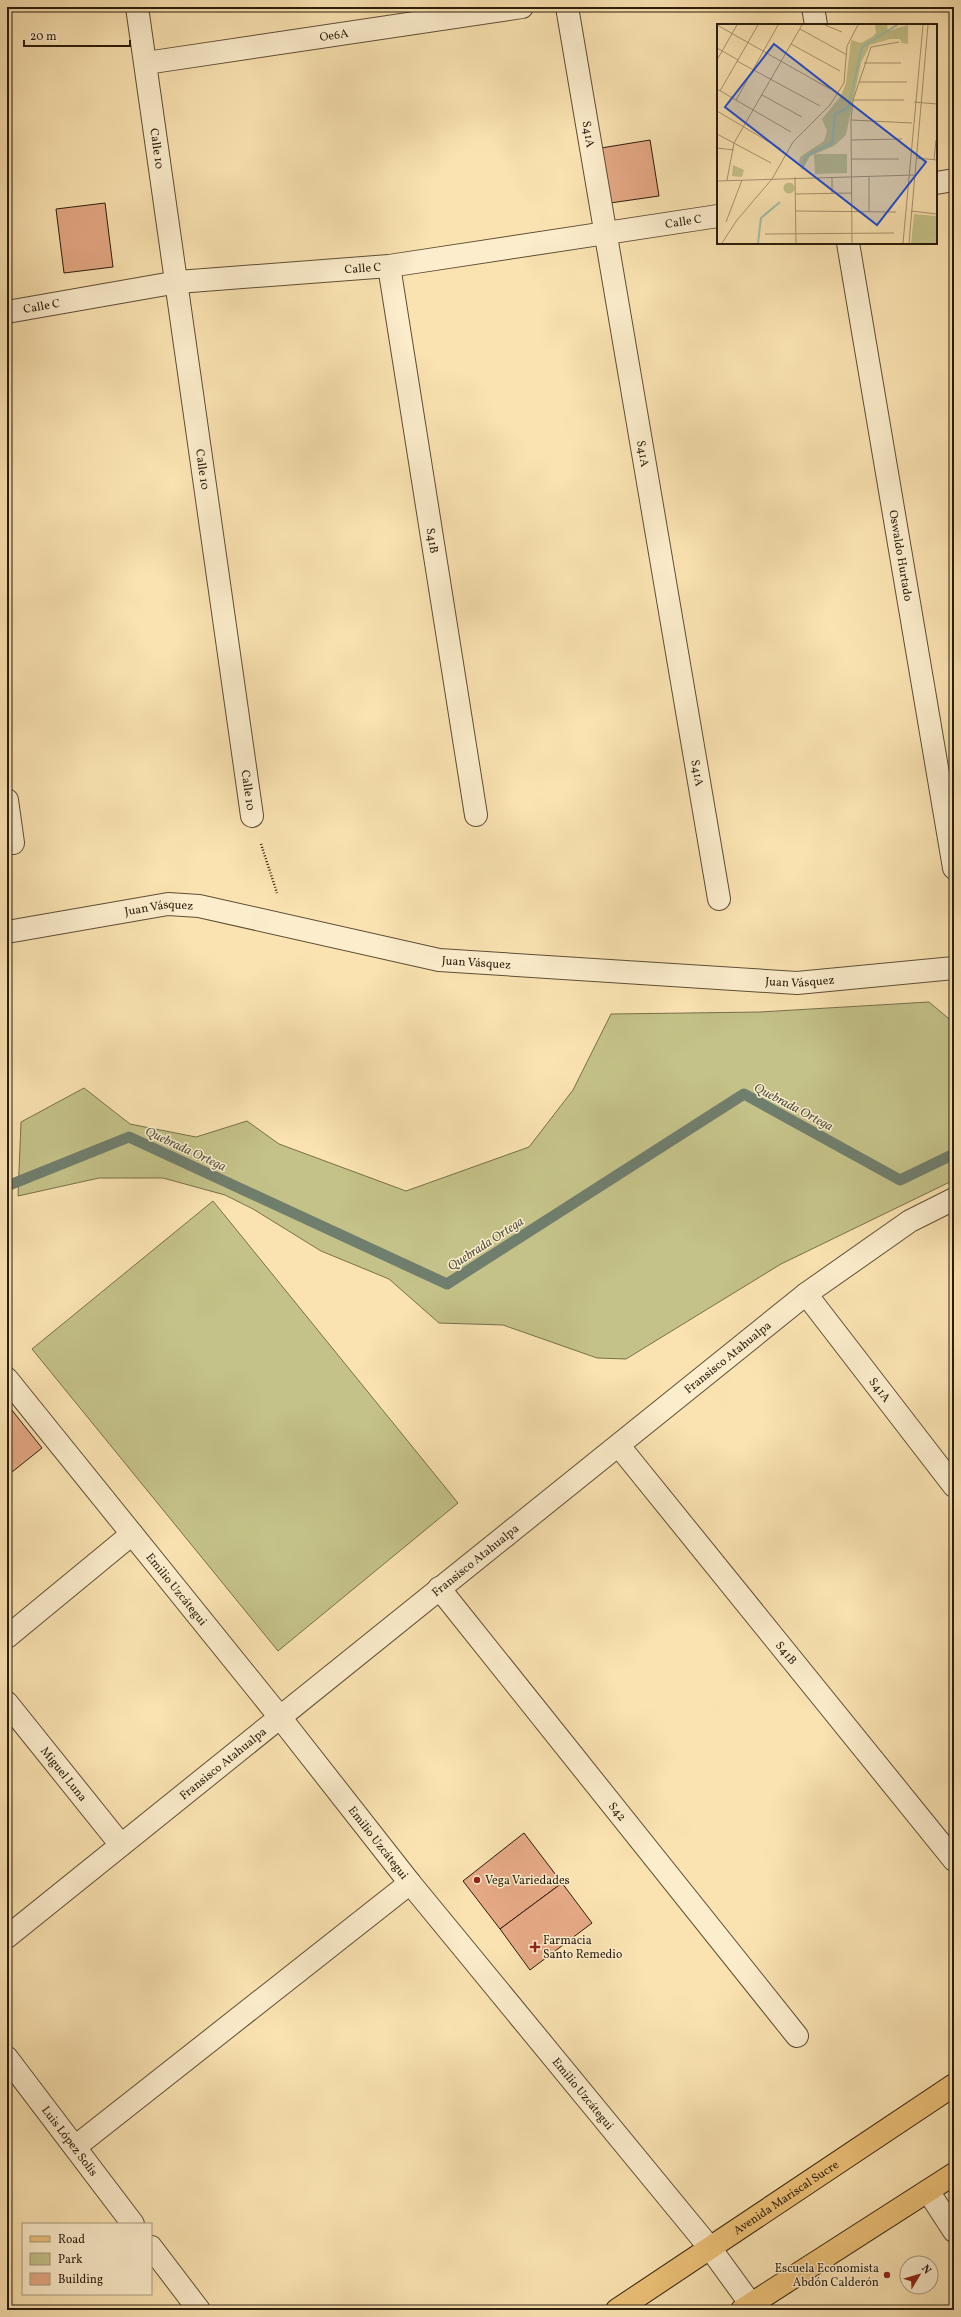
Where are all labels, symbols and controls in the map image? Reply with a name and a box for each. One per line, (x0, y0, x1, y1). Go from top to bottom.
scale bar (24, 22, 130, 48)
inset map (717, 24, 937, 244)
street label: Oe6A (319, 26, 350, 46)
text: 20 m (30, 29, 57, 45)
street label: S41A (578, 120, 598, 149)
street label: Calle 10 (145, 127, 167, 170)
street label: Calle C (664, 212, 703, 233)
street label: Calle C (344, 260, 382, 278)
street label: Calle C (22, 296, 61, 318)
street label: S41A (632, 439, 652, 469)
street label: Calle 10 (191, 448, 213, 491)
street label: Oswaldo Hurtado (884, 509, 916, 603)
street label: S41B (422, 527, 441, 555)
street label: S41A (686, 759, 707, 788)
street label: Calle 10 (237, 769, 258, 812)
street label: Juan Vásquez (123, 897, 194, 920)
street label: Juan Vásquez (441, 953, 511, 974)
street label: Juan Vásquez (765, 972, 835, 992)
water label: Quebrada Ortega (750, 1079, 836, 1136)
water label: Quebrada Ortega (142, 1123, 229, 1176)
water label: Quebrada Ortega (445, 1213, 528, 1276)
street label: Fransisco Atahualpa (681, 1318, 775, 1398)
street label: S41A (865, 1375, 894, 1406)
street label: Fransisco Atahualpa (429, 1521, 523, 1601)
street label: Emilio Uzcátegui (142, 1550, 210, 1630)
street label: S41B (771, 1638, 800, 1669)
street label: Fransisco Atahualpa (177, 1724, 270, 1804)
street label: Miguel Luna (36, 1744, 90, 1805)
street label: S42 (604, 1799, 629, 1825)
street label: Emilio Uzcátegui (344, 1803, 412, 1884)
place label: Vega Variedades (485, 1873, 570, 1889)
marker: Vega Variedades (472, 1875, 482, 1885)
place label: Farmacia Santo Remedio (543, 1933, 622, 1963)
marker: Farmacia Santo Remedio (530, 1942, 540, 1952)
street label: Emilio Uzcátegui (548, 2055, 617, 2134)
street label: Luis López Solis (37, 2103, 101, 2180)
street label: Avenida Mariscal Sucre (731, 2157, 842, 2239)
legend (22, 2223, 152, 2295)
text: Road (58, 2232, 85, 2248)
text: Park (58, 2252, 83, 2268)
north arrow (899, 2255, 939, 2295)
place label: Escuela Economista Abdón Calderón (775, 2261, 879, 2291)
text: N (917, 2262, 934, 2278)
marker: Escuela Economista Abdón Calderón (882, 2270, 892, 2280)
text: Building (58, 2272, 103, 2288)

